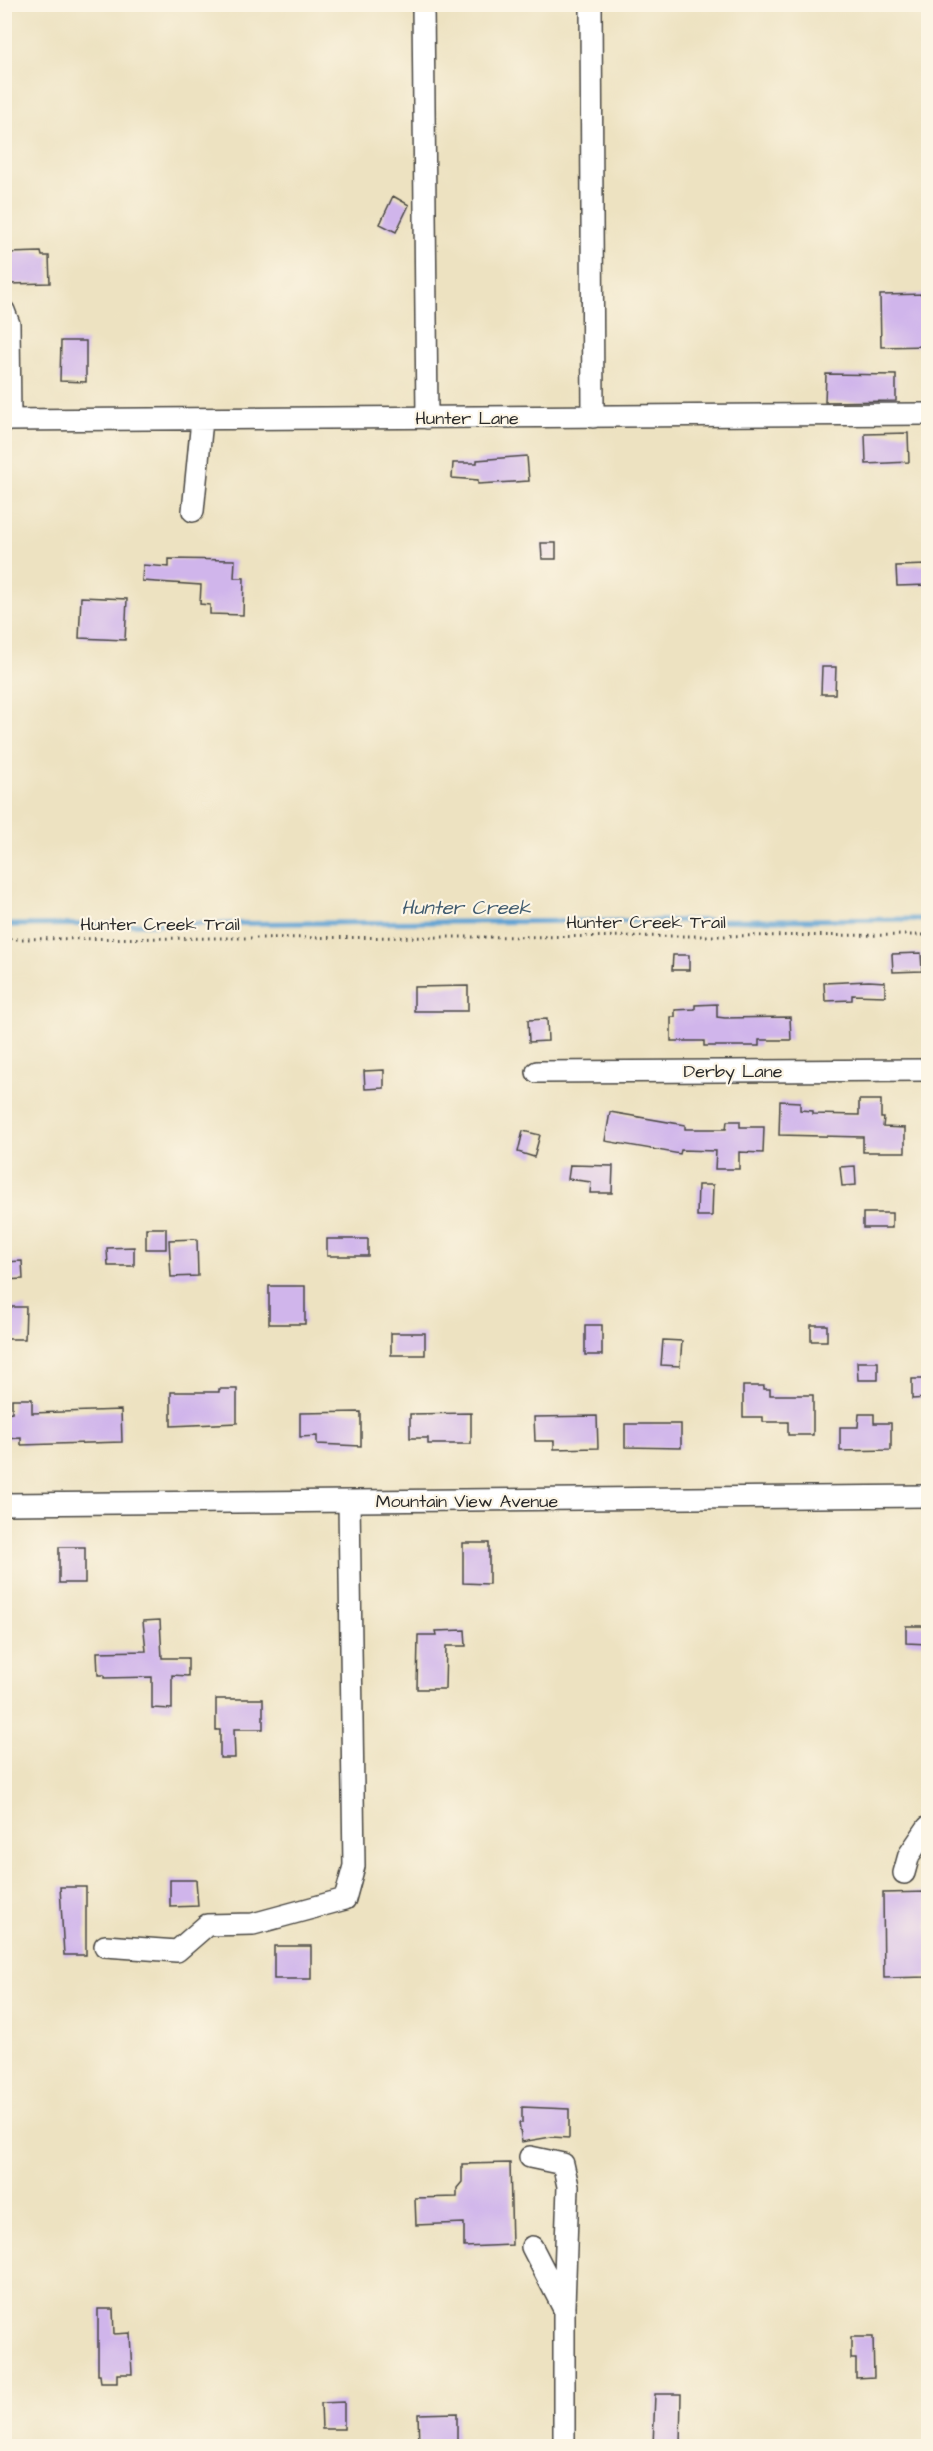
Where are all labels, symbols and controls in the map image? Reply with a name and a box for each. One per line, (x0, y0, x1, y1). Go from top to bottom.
street label: Hunter Lane (415, 406, 519, 431)
water label: Hunter Creek (401, 894, 531, 922)
street label: Hunter Creek Trail (566, 910, 726, 935)
street label: Hunter Creek Trail (80, 912, 240, 937)
street label: Derby Lane (684, 1059, 783, 1085)
street label: Mountain View Avenue (376, 1489, 559, 1514)

